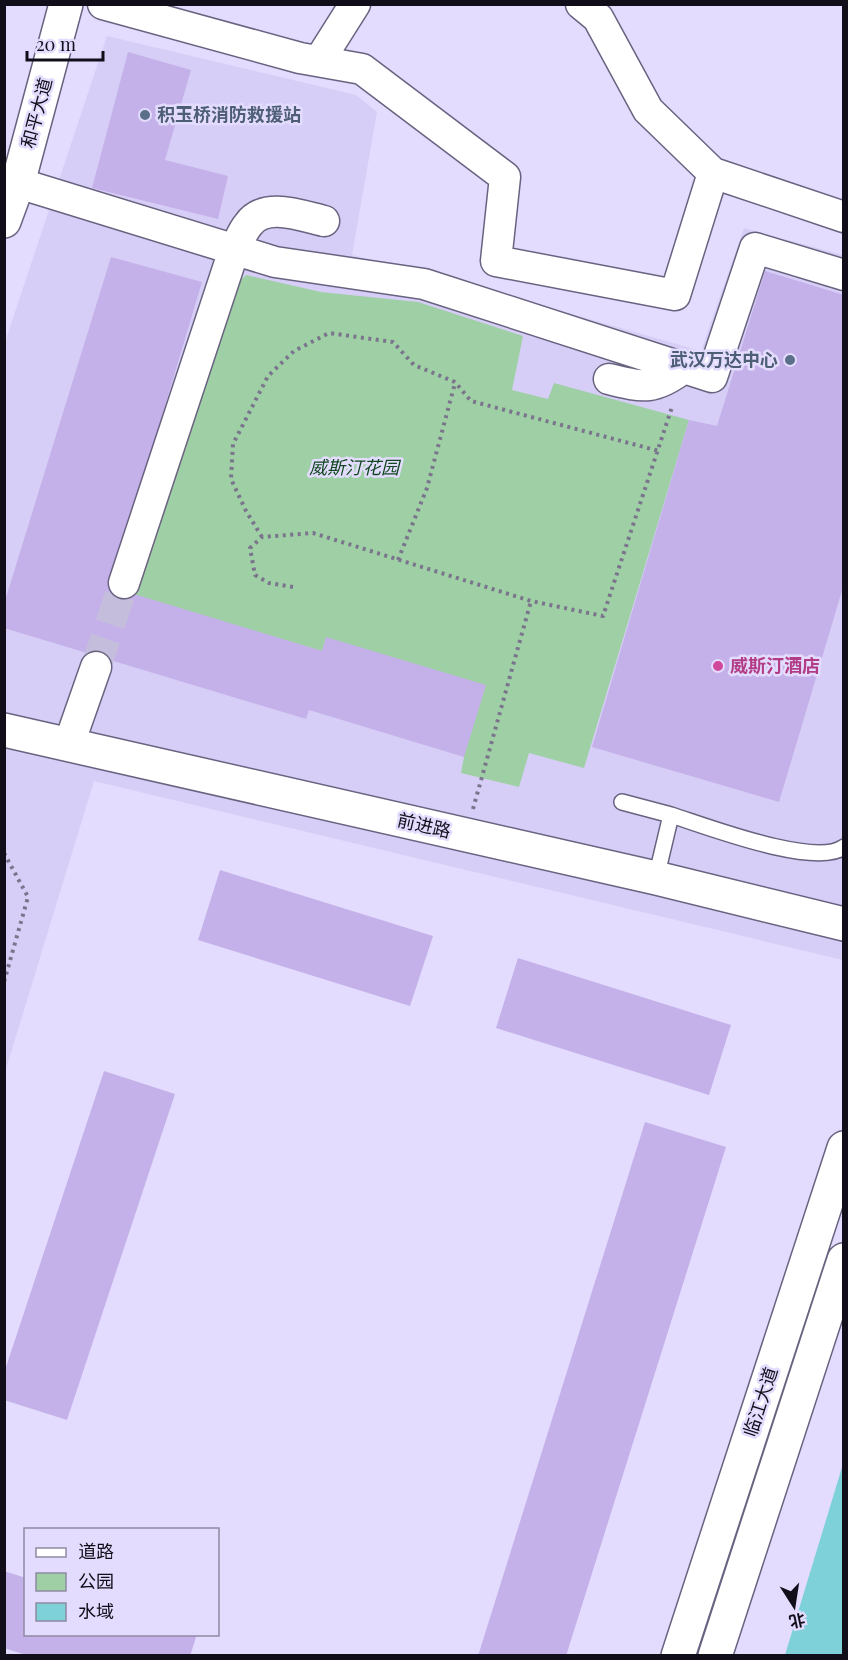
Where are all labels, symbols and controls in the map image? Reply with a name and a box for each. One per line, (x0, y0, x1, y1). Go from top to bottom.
scale bar (27, 24, 104, 62)
text: 20 m (36, 32, 76, 56)
street label: 和平大道 (15, 75, 57, 151)
place label: 积玉桥消防救援站 (157, 102, 301, 126)
marker: 积玉桥消防救援站 (138, 108, 152, 122)
place label: 武汉万达中心 (670, 347, 778, 371)
marker: 武汉万达中心 (783, 353, 797, 367)
park label: 威斯汀花园 (309, 455, 402, 479)
place label: 威斯汀酒店 (730, 653, 820, 677)
marker: 威斯汀酒店 (711, 659, 725, 673)
street label: 前进路 (395, 807, 453, 843)
street label: 临江大道 (738, 1364, 783, 1440)
legend (24, 1528, 219, 1636)
text: 道路 (78, 1539, 114, 1563)
text: 公园 (78, 1569, 114, 1593)
north arrow (764, 1576, 824, 1636)
text: 水域 (78, 1599, 114, 1623)
text: 北 (787, 1609, 807, 1633)

